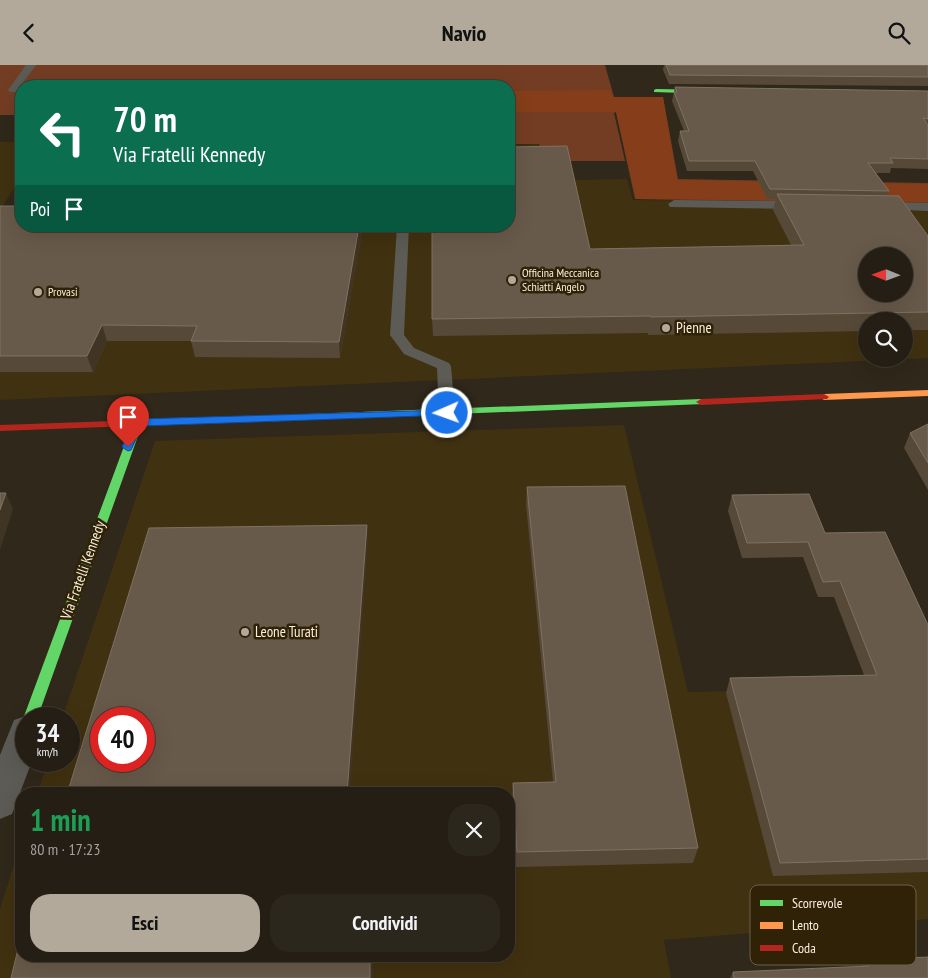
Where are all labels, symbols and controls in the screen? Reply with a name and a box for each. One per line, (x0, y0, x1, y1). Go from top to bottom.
icon: back (15, 19, 43, 47)
text: Navio (442, 19, 486, 47)
icon: search (885, 19, 913, 47)
text: 70 m (113, 96, 177, 142)
icon: left (30, 100, 95, 165)
text: Via Fratelli Kennedy (113, 140, 265, 168)
icon: arrive (60, 195, 88, 223)
text: Poi (30, 197, 50, 221)
north arrow (858, 247, 912, 303)
map controls (858, 247, 913, 367)
place label: Officina Meccanica Schiatti Angelo (522, 265, 599, 294)
marker: Officina Meccanica Schiatti Angelo (506, 274, 518, 286)
place label: Provasi (48, 284, 78, 299)
marker: Provasi (32, 286, 44, 298)
button: search (858, 312, 913, 367)
place label: Pienne (676, 318, 712, 337)
marker: Pienne (660, 322, 672, 334)
position arrow (420, 386, 472, 438)
pin (107, 396, 149, 447)
icon: arrive (114, 403, 142, 431)
street label: Via Fratelli Kennedy (56, 517, 109, 623)
place label: Leone Turati (255, 622, 318, 641)
marker: Leone Turati (239, 626, 251, 638)
speed limit sign: 40 (90, 707, 155, 772)
text: 34 (36, 717, 59, 749)
text: km/h (37, 744, 58, 759)
text: 1 min (30, 800, 91, 839)
button: close (448, 804, 500, 856)
text: 80 m · 17:23 (30, 839, 101, 859)
legend (750, 885, 916, 965)
button: Esci (30, 894, 260, 952)
button: Condividi (270, 894, 500, 952)
text: Scorrevole (792, 894, 843, 912)
text: Lento (792, 916, 819, 934)
text: Coda (792, 939, 816, 957)

